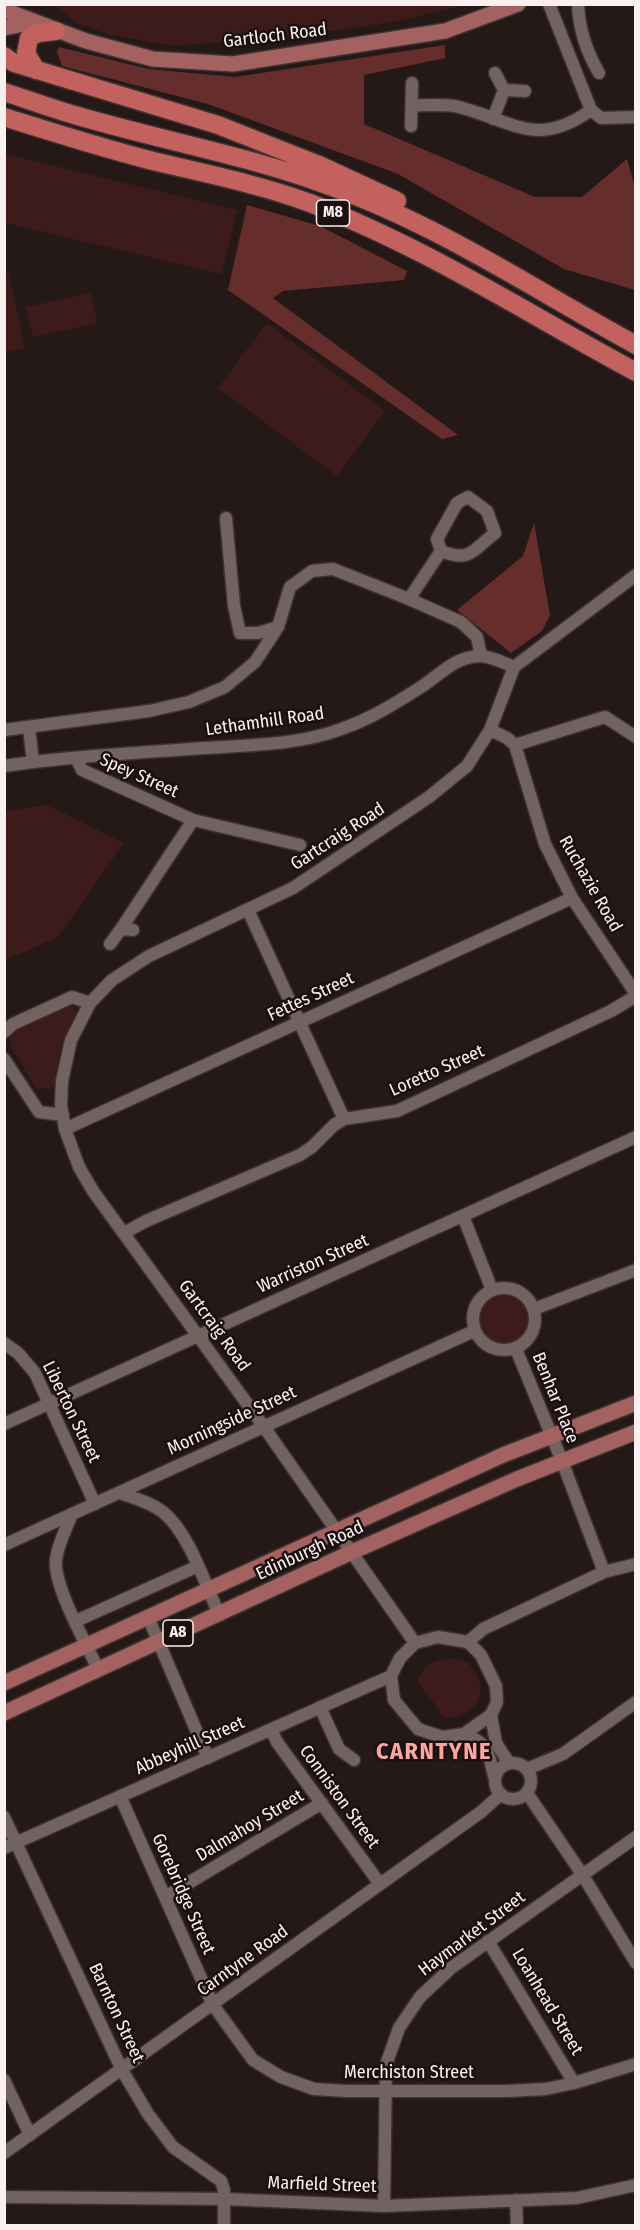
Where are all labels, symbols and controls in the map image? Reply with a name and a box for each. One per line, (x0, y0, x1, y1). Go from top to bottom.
street label: Gartloch Road (222, 19, 328, 53)
road number: M8 (316, 200, 350, 226)
street label: Lethamhill Road (204, 703, 326, 741)
street label: Spey Street (96, 749, 182, 803)
street label: Gartcraig Road (287, 799, 389, 875)
street label: Ruchazie Road (554, 832, 626, 936)
street label: Fettes Street (264, 968, 358, 1026)
street label: Loretto Street (386, 1041, 488, 1101)
street label: Warriston Street (254, 1230, 372, 1298)
street label: Gartcraig Road (174, 1276, 254, 1376)
street label: Benhar Place (527, 1349, 583, 1447)
street label: Liberton Street (37, 1358, 105, 1466)
street label: Morningside Street (164, 1382, 300, 1460)
street label: Edinburgh Road (253, 1517, 367, 1585)
road number: A8 (163, 1620, 193, 1646)
street label: Abbeyhill Street (132, 1712, 248, 1780)
district label: CARNTYNE (376, 1738, 492, 1766)
street label: Conniston Street (294, 1741, 384, 1853)
street label: Dalmahoy Street (192, 1785, 308, 1867)
street label: Gorebridge Street (147, 1830, 219, 1958)
street label: Haymarket Street (414, 1887, 530, 1981)
street label: Carntyne Road (193, 1921, 293, 2001)
street label: Loanhead Street (507, 1945, 587, 2059)
street label: Barnton Street (83, 1960, 149, 2066)
street label: Merchiston Street (344, 2062, 474, 2084)
street label: Marfield Street (267, 2172, 377, 2198)

